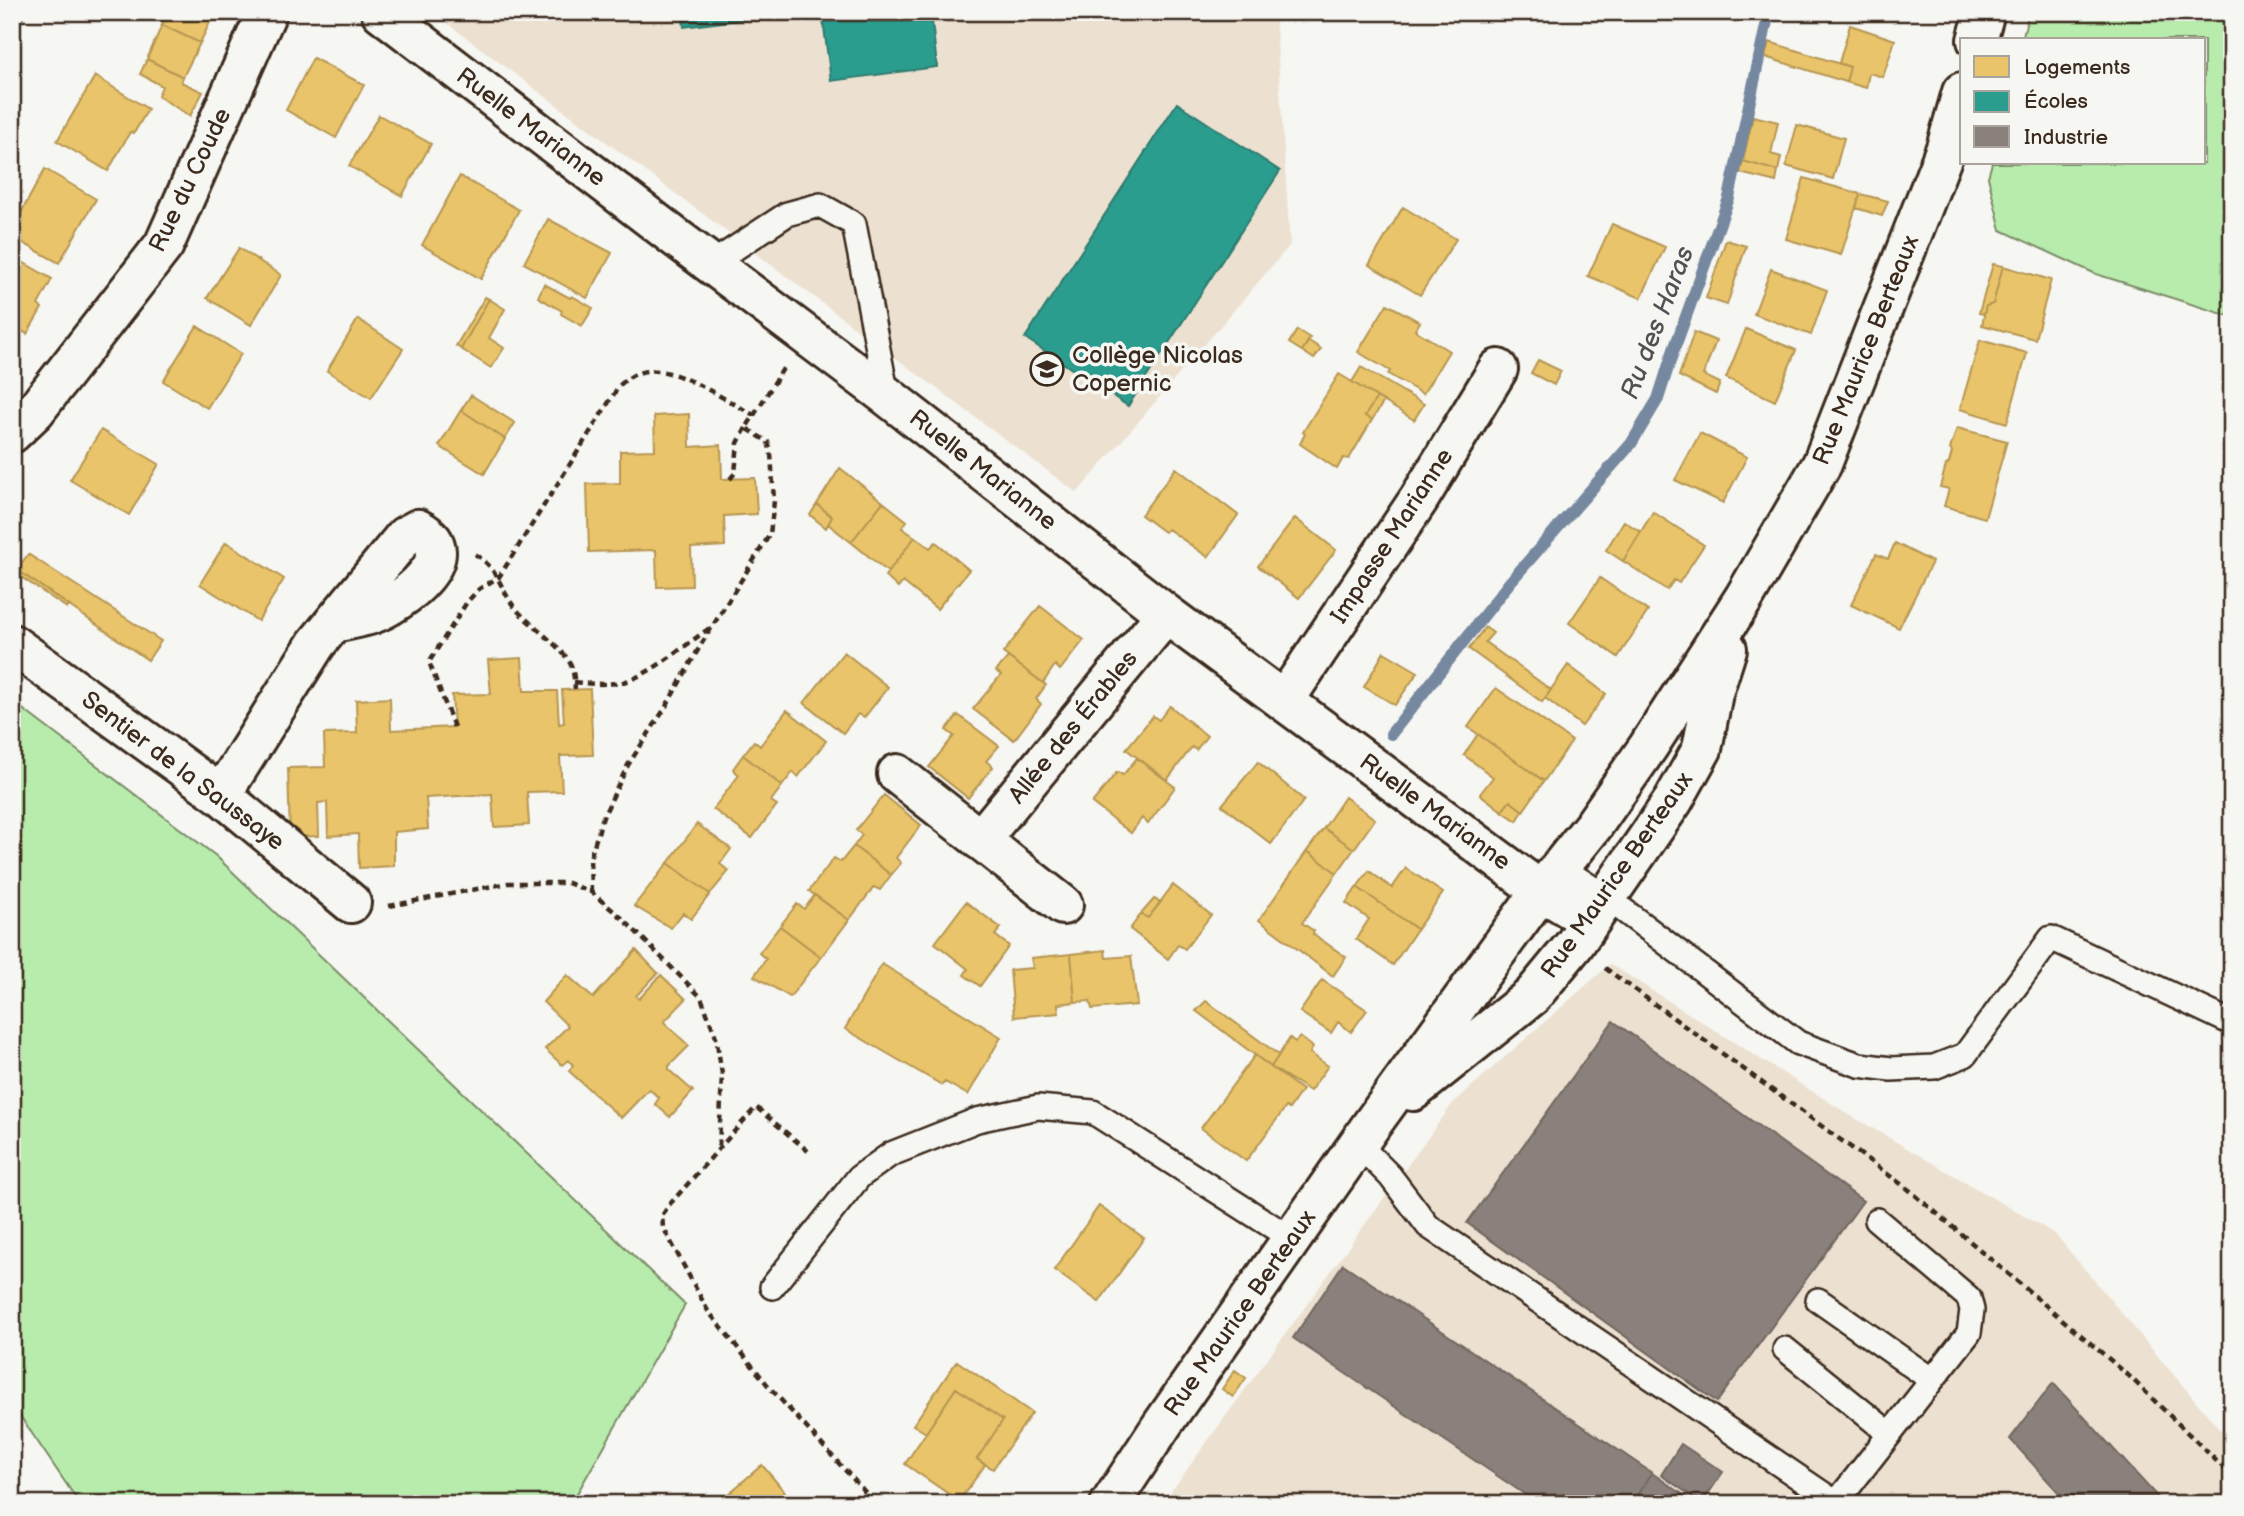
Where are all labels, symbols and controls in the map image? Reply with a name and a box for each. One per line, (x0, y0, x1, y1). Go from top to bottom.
legend (1960, 38, 2206, 164)
text: Logements (2024, 55, 2130, 80)
street label: Ruelle Marianne (451, 61, 611, 193)
text: Écoles (2024, 89, 2088, 114)
street label: Rue du Coude (143, 103, 237, 257)
text: Industrie (2024, 125, 2108, 150)
street label: Rue Maurice Berteaux (1807, 231, 1925, 469)
water label: Ru des Haras (1615, 242, 1701, 404)
place label: Collège Nicolas Copernic (1072, 341, 1243, 398)
school or university icon: Collège Nicolas Copernic (1028, 350, 1066, 388)
street label: Ruelle Marianne (903, 403, 1063, 537)
street label: Impasse Marianne (1325, 443, 1459, 629)
street label: Allée des Érables (1002, 644, 1144, 809)
street label: Sentier de la Saussaye (76, 685, 290, 857)
street label: Ruelle Marianne (1354, 748, 1516, 876)
street label: Rue Maurice Berteaux (1535, 766, 1699, 984)
street label: Rue Maurice Berteaux (1158, 1204, 1322, 1422)

